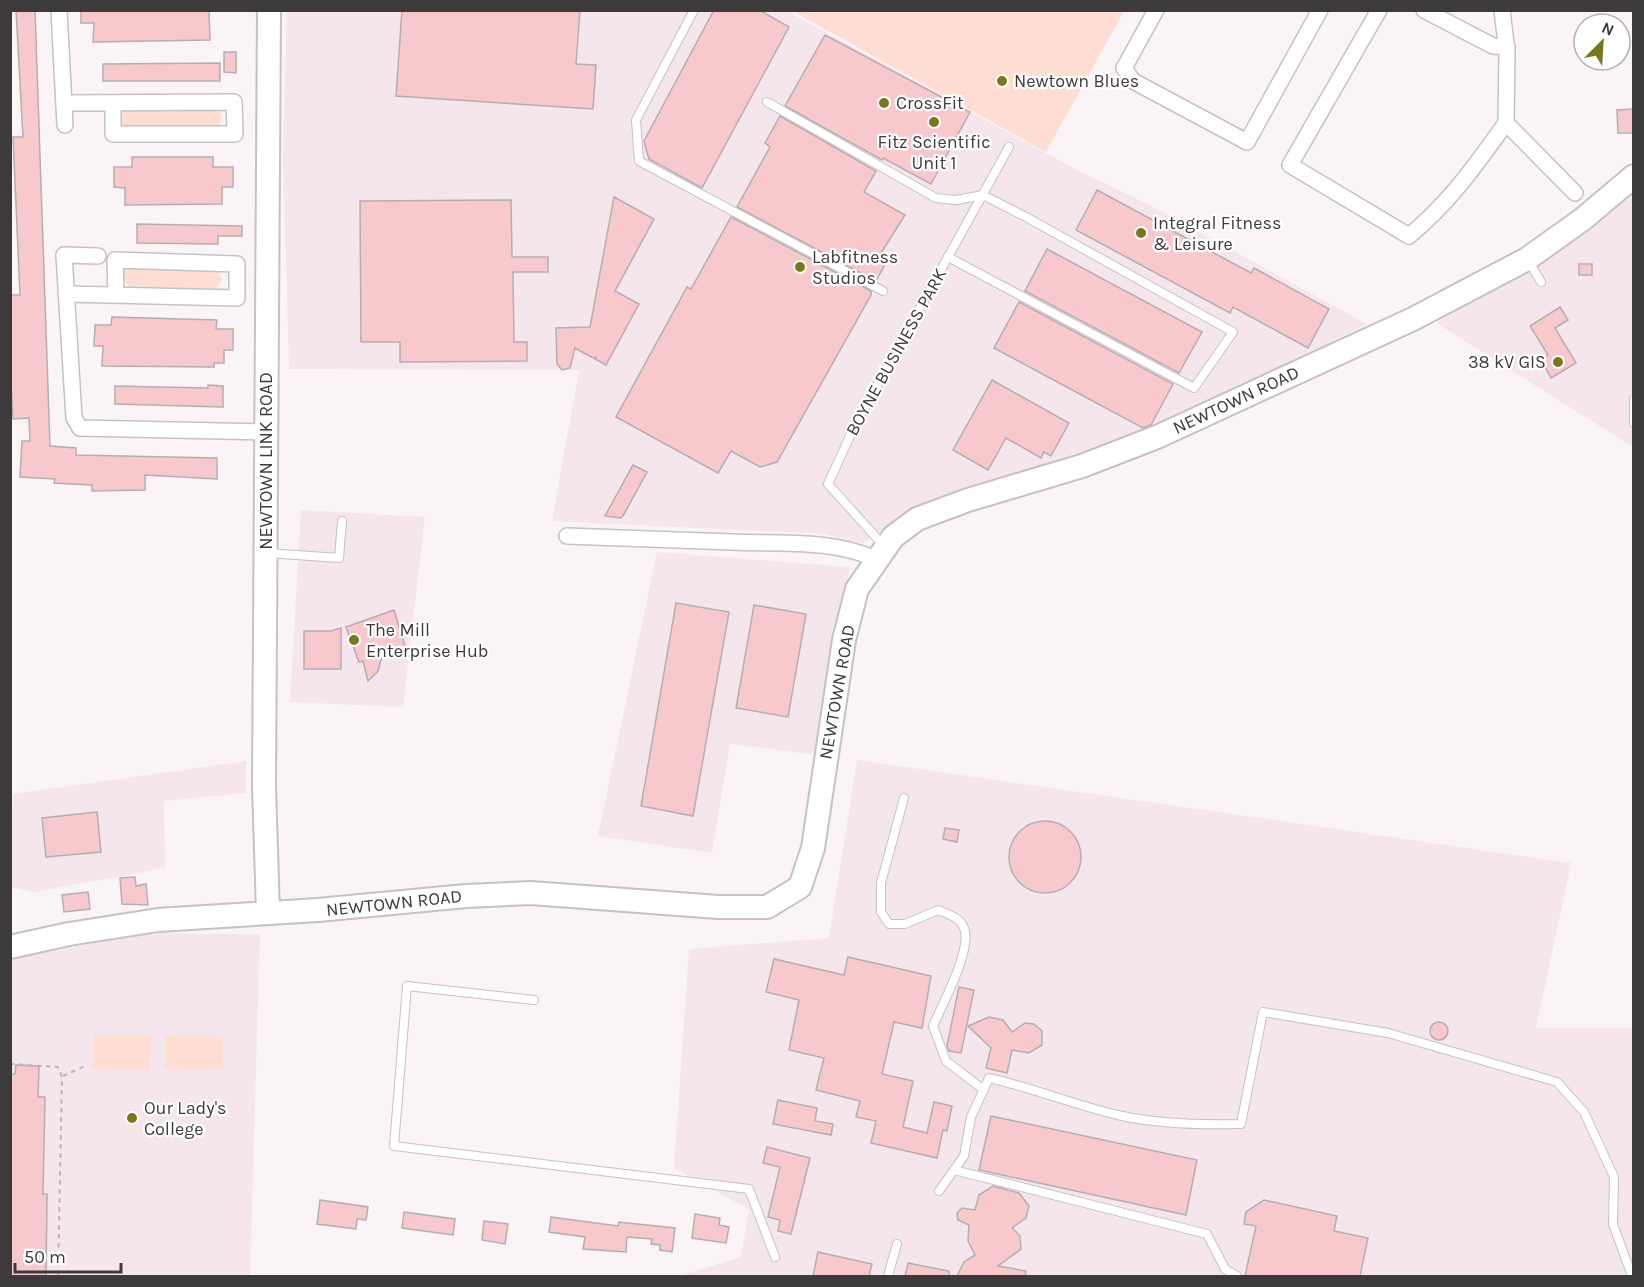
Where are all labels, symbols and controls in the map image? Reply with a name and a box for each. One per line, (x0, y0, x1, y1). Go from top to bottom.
north arrow (1572, 12, 1632, 72)
text: N (1599, 18, 1617, 40)
place label: Newtown Blues (1014, 70, 1139, 92)
marker: Newtown Blues (995, 74, 1009, 88)
place label: CrossFit (896, 92, 964, 114)
marker: CrossFit (877, 96, 891, 110)
marker: Fitz Scientific Unit 1 (927, 115, 941, 129)
place label: Fitz Scientific Unit 1 (878, 131, 990, 174)
place label: Integral Fitness & Leisure (1153, 212, 1281, 255)
marker: Integral Fitness & Leisure (1134, 226, 1148, 240)
place label: Labfitness Studios (812, 246, 898, 289)
marker: Labfitness Studios (793, 260, 807, 274)
street label: BOYNE BUSINESS PARK (841, 264, 951, 440)
place label: 38 kV GIS (1468, 351, 1546, 373)
marker: 38 kV GIS (1551, 355, 1565, 369)
street label: NEWTOWN ROAD (1169, 361, 1303, 439)
street label: NEWTOWN LINK ROAD (255, 372, 277, 550)
place label: The Mill Enterprise Hub (366, 619, 488, 662)
street label: NEWTOWN ROAD (814, 623, 860, 761)
marker: The Mill Enterprise Hub (347, 633, 361, 647)
street label: NEWTOWN ROAD (325, 885, 463, 921)
place label: Our Lady's College (144, 1097, 227, 1140)
marker: Our Lady's College (125, 1111, 139, 1125)
scale bar (15, 1236, 122, 1274)
text: 50 m (24, 1246, 66, 1268)

